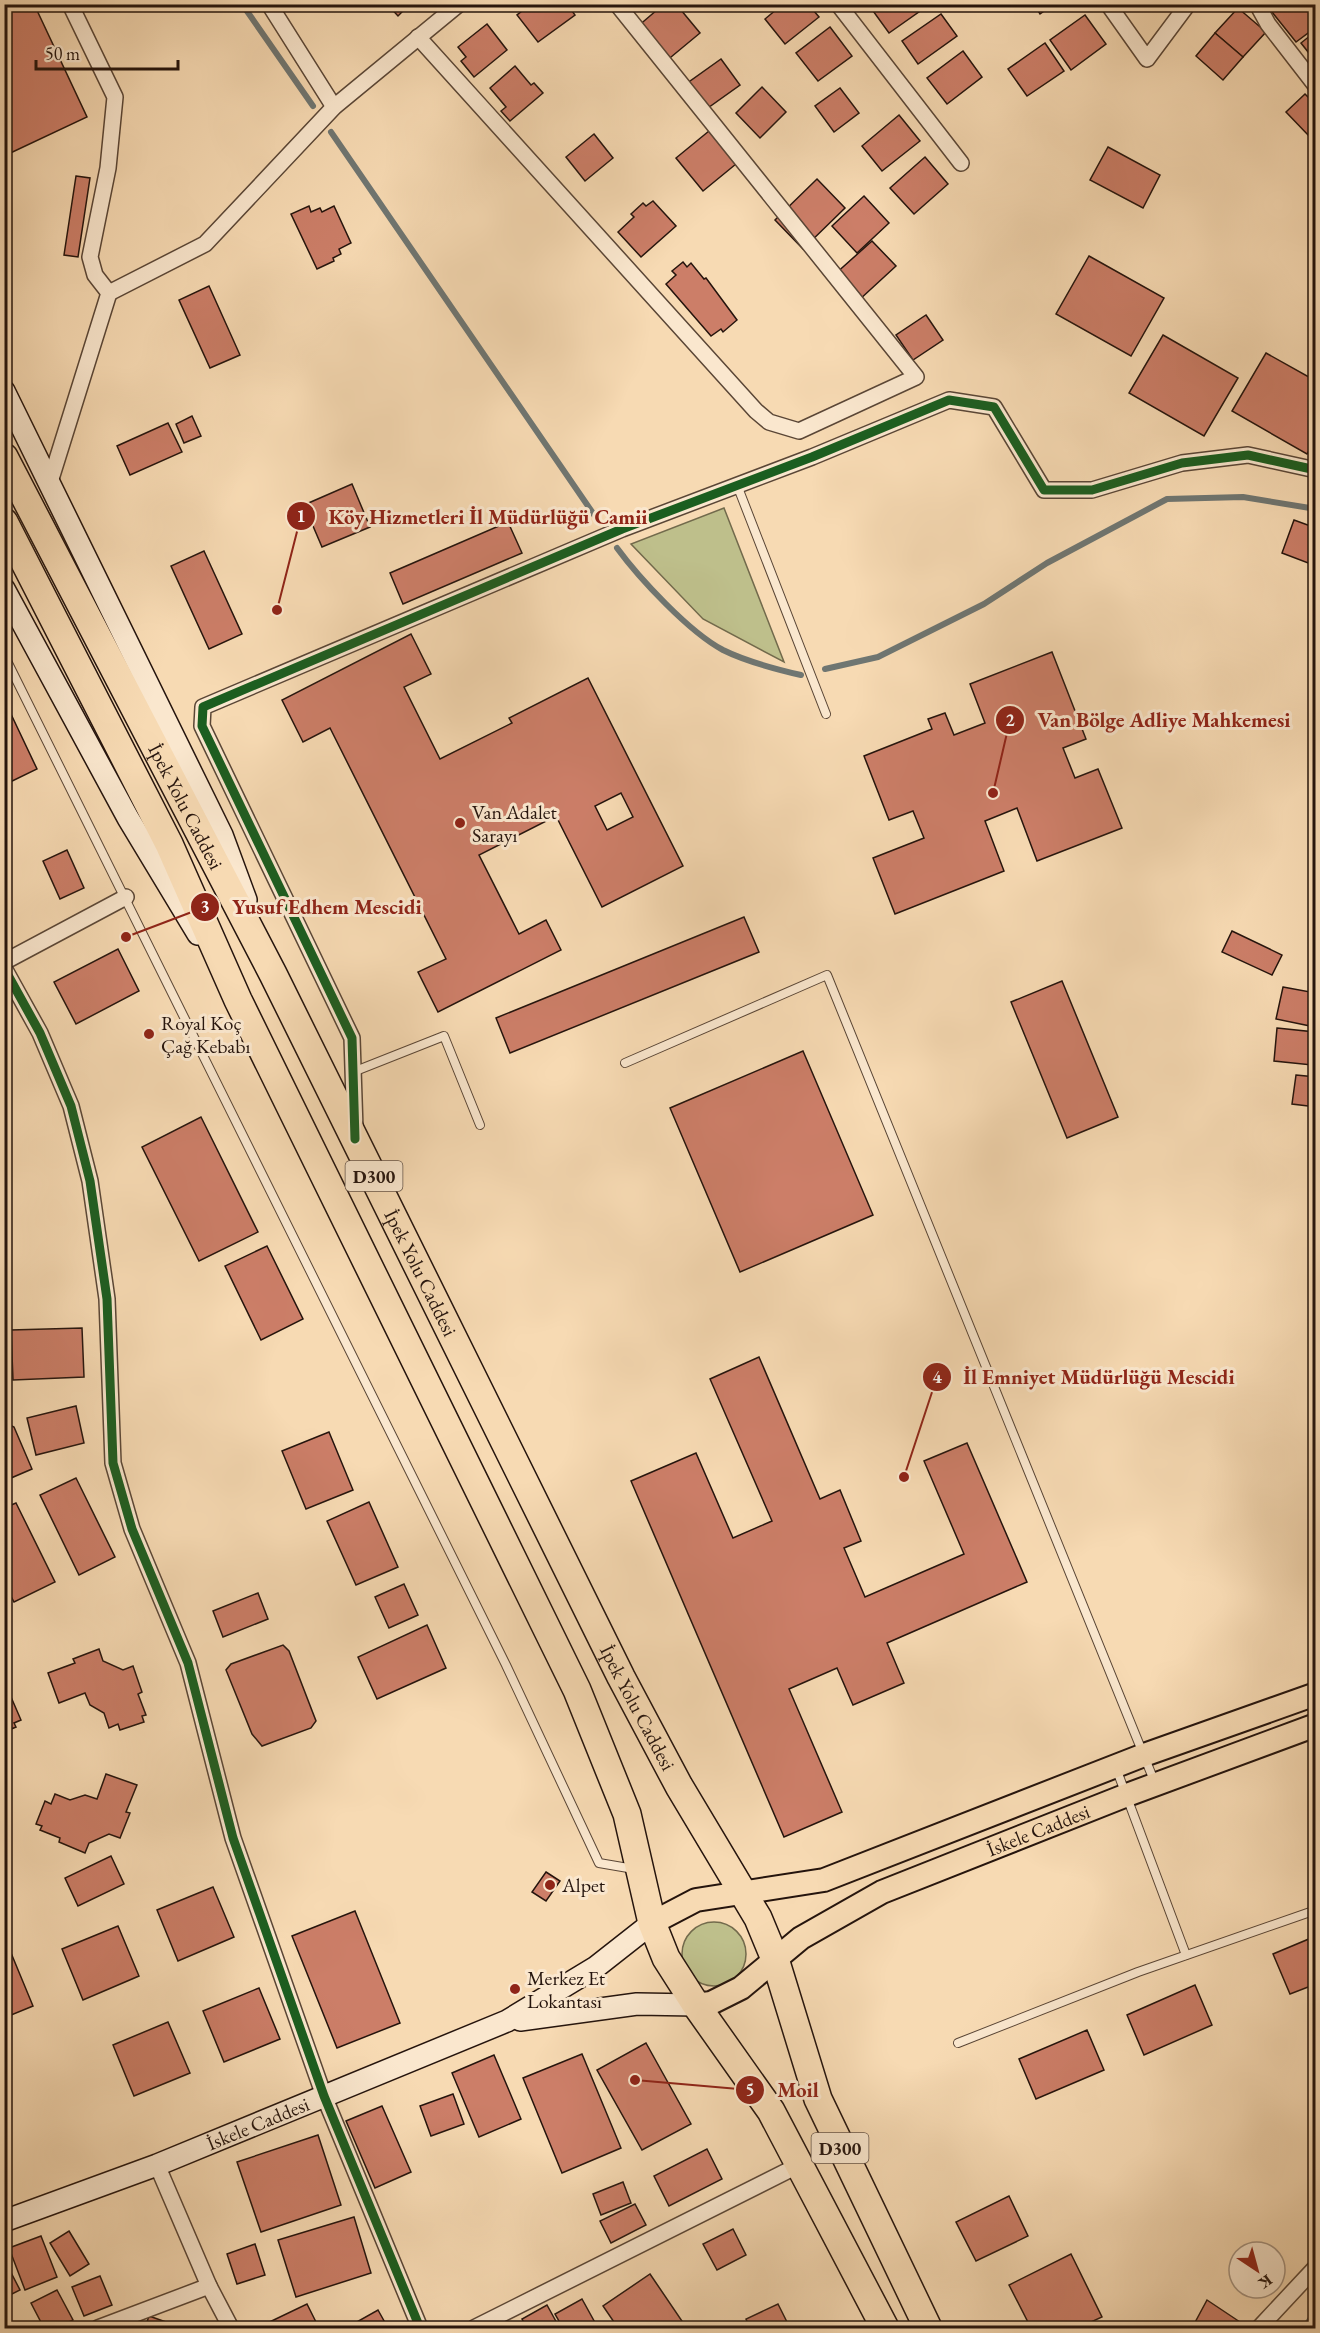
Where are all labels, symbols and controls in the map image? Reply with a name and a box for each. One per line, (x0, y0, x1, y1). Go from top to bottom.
scale bar (36, 33, 178, 71)
text: 50 m (45, 42, 80, 65)
callout: Köy Hizmetleri İl Müdürlüğü Camii (286, 497, 659, 536)
text: Köy Hizmetleri İl Müdürlüğü Camii (328, 503, 648, 530)
text: 1 (296, 504, 306, 527)
callout: Van Bölge Adliye Mahkemesi (995, 700, 1302, 739)
text: Van Bölge Adliye Mahkemesi (1037, 706, 1291, 733)
text: 2 (1005, 708, 1015, 731)
street label: İpek Yolu Caddesi (142, 739, 229, 874)
place label: Van Adalet Sarayı (472, 799, 558, 848)
marker: Van Adalet Sarayı (453, 816, 467, 830)
callout: Yusuf Edhem Mescidi (190, 888, 434, 927)
text: Yusuf Edhem Mescidi (232, 893, 422, 920)
text: 3 (200, 895, 210, 918)
place label: Royal Koç Çağ Kebabı (161, 1010, 250, 1059)
marker: Royal Koç Çağ Kebabı (142, 1027, 156, 1041)
road number: D300 (346, 1161, 403, 1191)
street label: İpek Yolu Caddesi (378, 1205, 463, 1341)
callout: İl Emniyet Müdürlüğü Mescidi (922, 1357, 1247, 1396)
text: İl Emniyet Müdürlüğü Mescidi (963, 1363, 1235, 1390)
text: 4 (932, 1365, 942, 1388)
street label: İpek Yolu Caddesi (594, 1640, 681, 1775)
street label: İskele Caddesi (983, 1798, 1094, 1862)
place label: Alpet (561, 1872, 606, 1898)
marker: Alpet (543, 1878, 557, 1892)
place label: Merkez Et Lokantası (527, 1965, 606, 2014)
marker: Merkez Et Lokantası (508, 1982, 522, 1996)
callout: Moil (735, 2070, 831, 2109)
text: Moil (777, 2076, 819, 2103)
text: 5 (745, 2078, 755, 2101)
street label: İskele Caddesi (203, 2091, 313, 2156)
road number: D300 (812, 2133, 868, 2163)
north arrow (1227, 2240, 1287, 2300)
text: K (1254, 2270, 1277, 2294)

